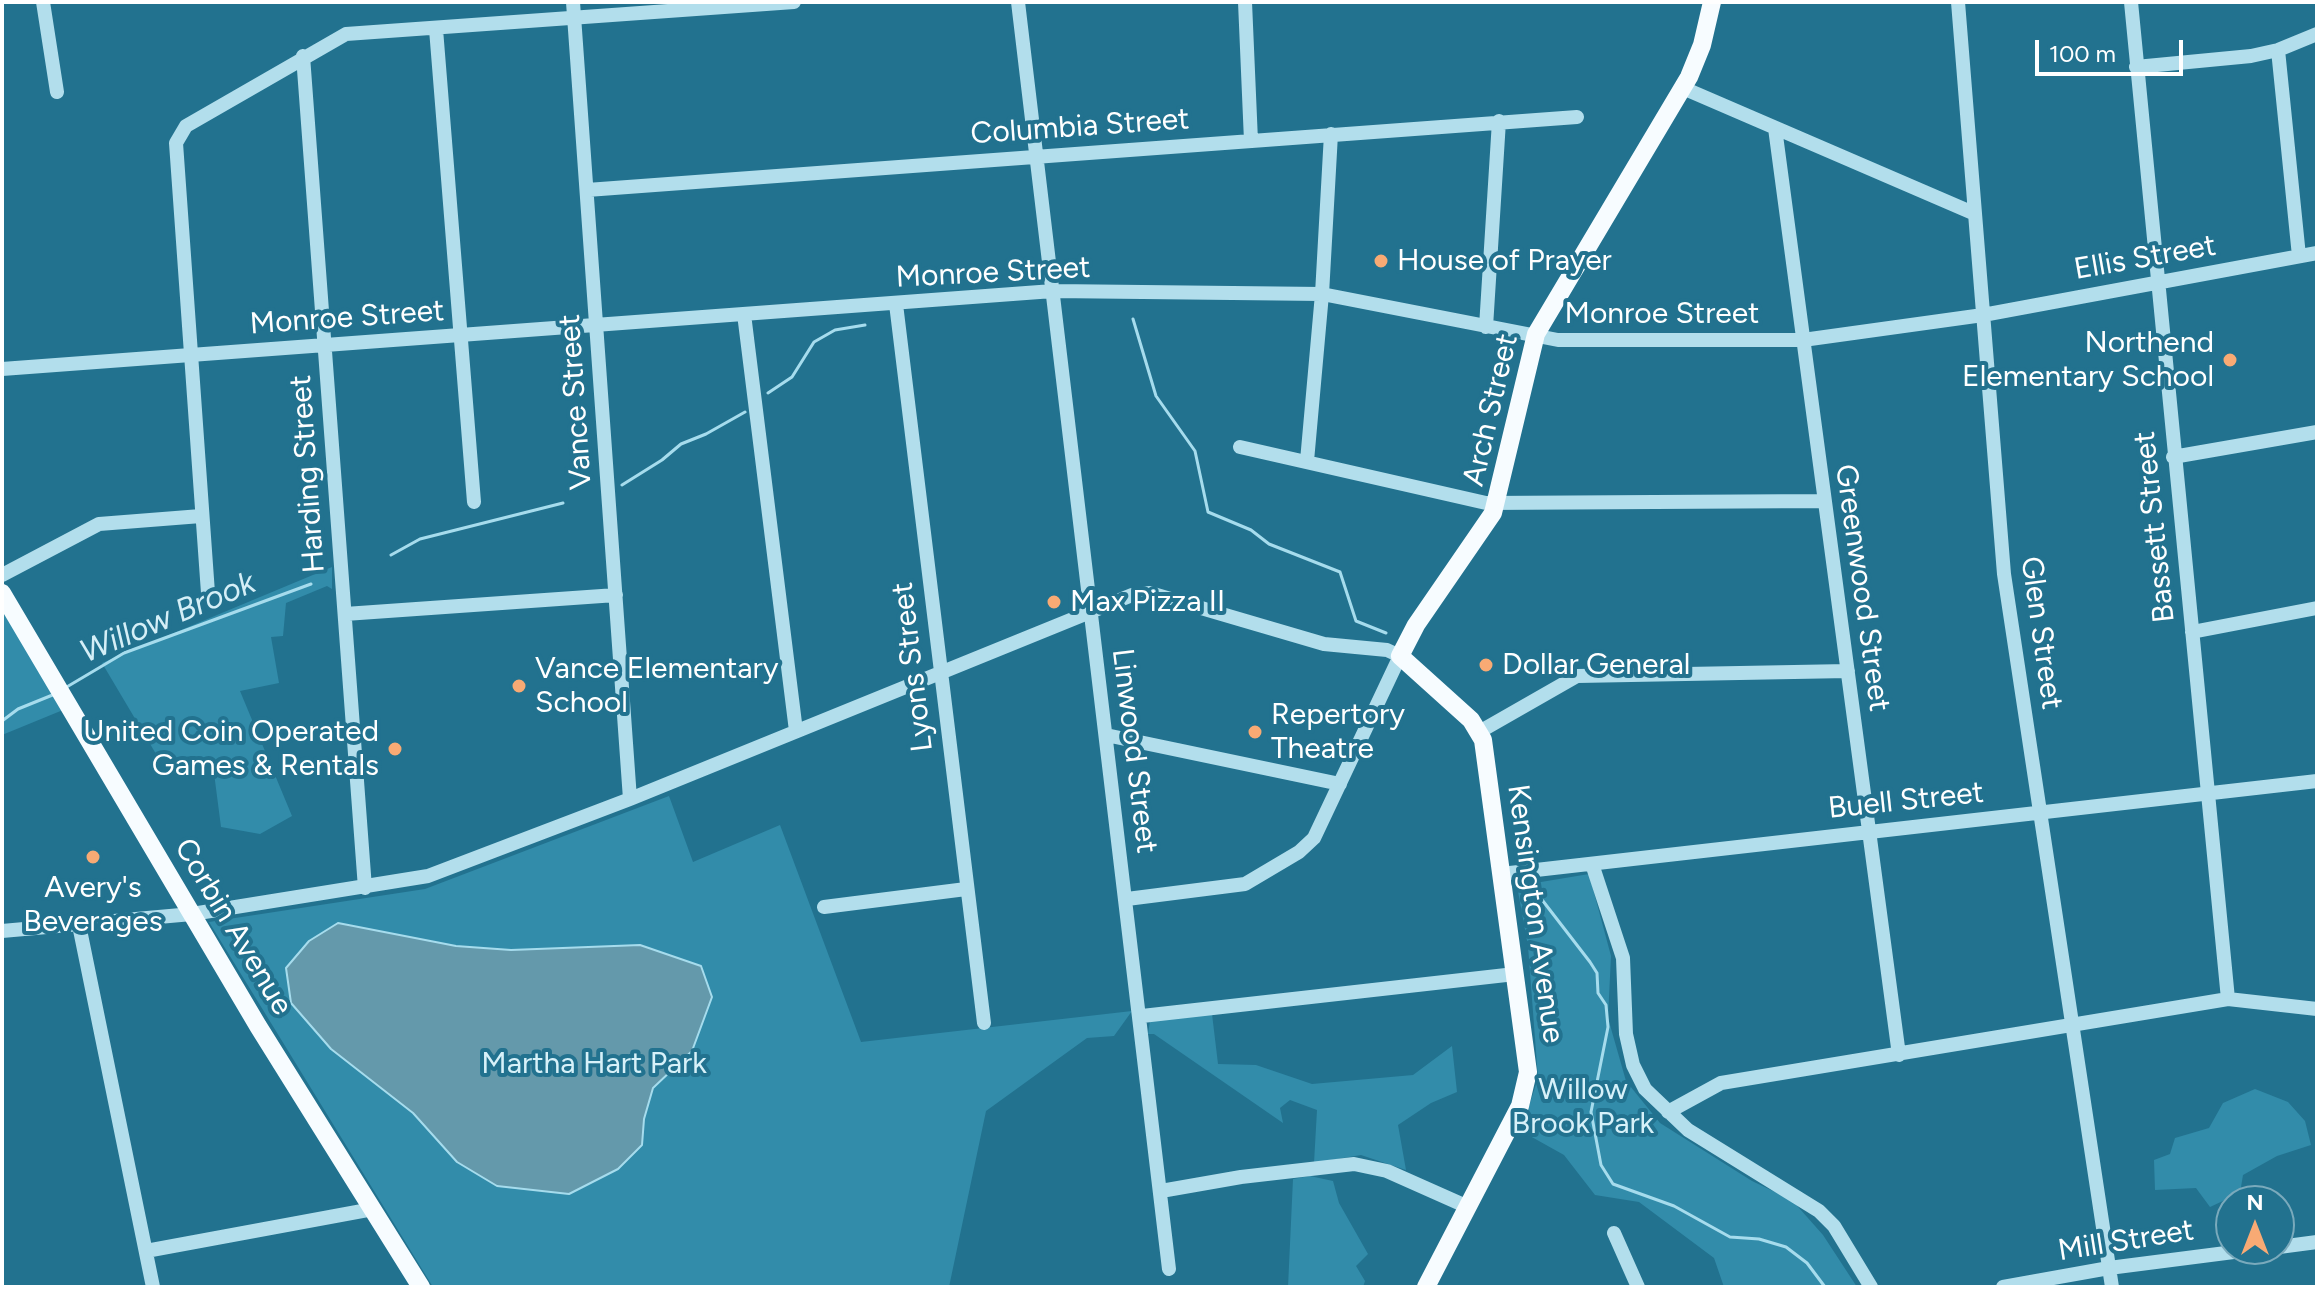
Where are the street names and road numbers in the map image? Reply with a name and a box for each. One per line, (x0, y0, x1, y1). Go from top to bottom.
street label: Columbia Street (969, 101, 1191, 153)
street label: Ellis Street (2071, 228, 2219, 288)
street label: Monroe Street (895, 250, 1091, 296)
street label: Monroe Street (249, 293, 445, 343)
street label: Monroe Street (1565, 296, 1759, 332)
street label: Vance Street (552, 313, 600, 491)
street label: Arch Street (1456, 331, 1526, 489)
street label: Harding Street (283, 374, 333, 574)
street label: Bassett Street (2127, 430, 2183, 624)
street label: Greenwood Street (1827, 462, 1897, 714)
street label: Glen Street (2012, 554, 2070, 712)
street label: Lyons Street (885, 580, 941, 754)
street label: Linwood Street (1104, 647, 1164, 855)
street label: Buell Street (1827, 775, 1985, 827)
street label: Kensington Avenue (1499, 782, 1571, 1046)
street label: Corbin Avenue (166, 832, 300, 1022)
street label: Mill Street (2056, 1213, 2196, 1269)

